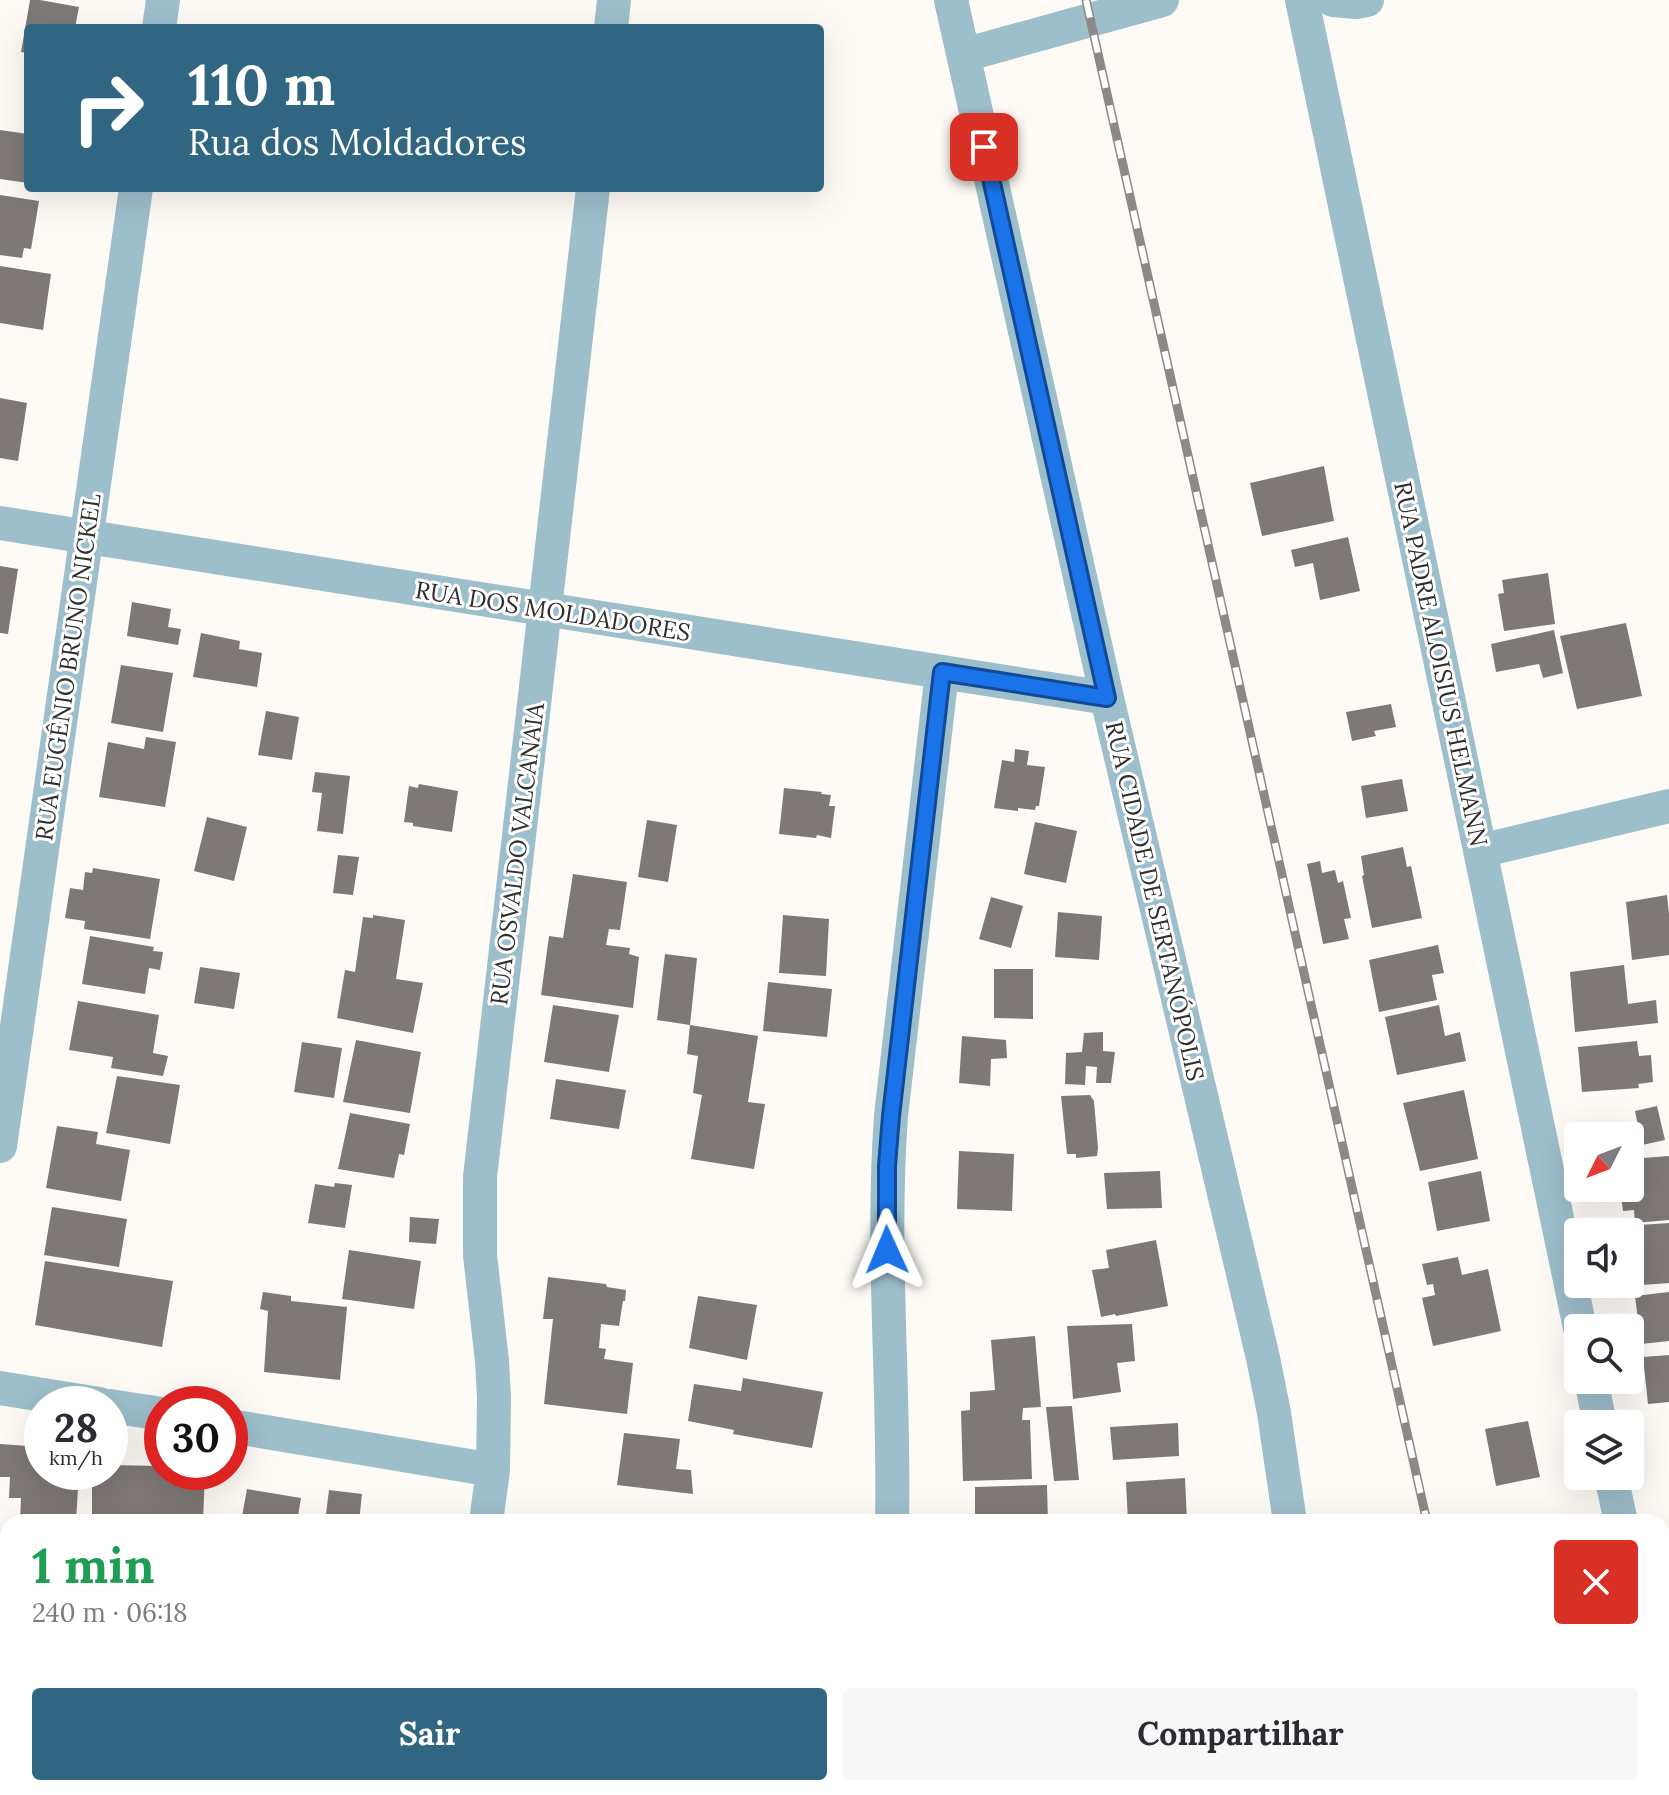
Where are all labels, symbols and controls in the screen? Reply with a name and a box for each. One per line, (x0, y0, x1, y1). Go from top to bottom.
text: 110 m (188, 49, 335, 120)
icon: right (56, 56, 160, 160)
pin (950, 113, 1018, 181)
text: Rua dos Moldadores (188, 119, 527, 165)
icon: arrive (962, 125, 1006, 169)
street label: RUA PADRE ALOISIUS HELMANN (1387, 479, 1495, 849)
street label: RUA EUGÊNIO BRUNO NICKEL (28, 491, 108, 843)
street label: RUA DOS MOLDADORES (413, 574, 693, 648)
street label: RUA OSVALDO VALCANAIA (483, 700, 551, 1007)
street label: RUA CIDADE DE SERTANÓPOLIS (1098, 718, 1212, 1084)
north arrow (1564, 1122, 1644, 1202)
map controls (1564, 1122, 1644, 1490)
position arrow (845, 1208, 929, 1292)
button: sound (1564, 1218, 1644, 1298)
button: search (1564, 1314, 1644, 1394)
speed limit sign: 30 (144, 1386, 248, 1490)
text: 28 (54, 1402, 98, 1453)
button: layers (1564, 1410, 1644, 1490)
text: km/h (49, 1445, 103, 1470)
text: 1 min (32, 1535, 155, 1596)
button: close (1554, 1540, 1638, 1624)
text: 240 m · 06:18 (32, 1596, 188, 1629)
button: Sair (32, 1688, 827, 1780)
button: Compartilhar (843, 1688, 1638, 1780)

